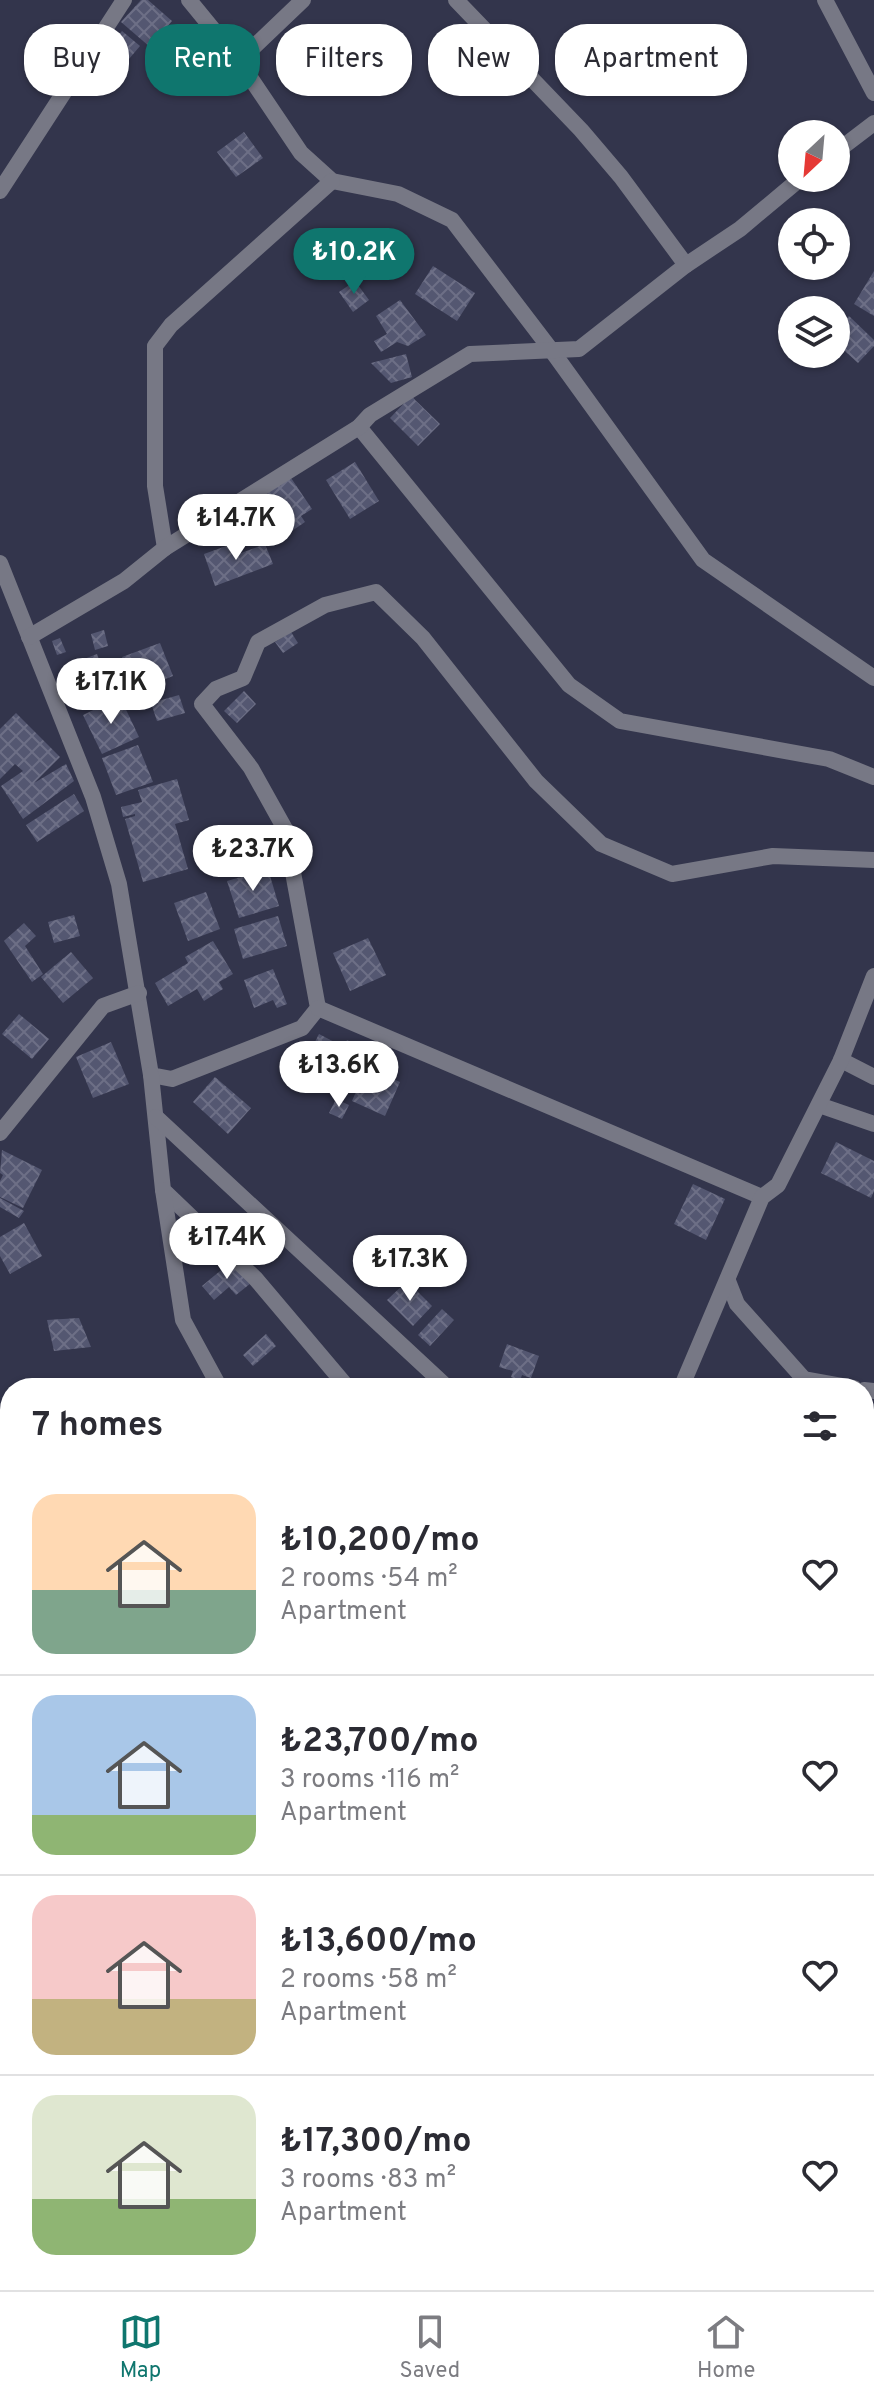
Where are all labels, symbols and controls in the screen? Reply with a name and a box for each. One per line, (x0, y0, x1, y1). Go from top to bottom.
chip: Buy (24, 24, 129, 96)
chip: Rent (145, 24, 260, 96)
chip: Filters (276, 24, 412, 96)
chip: New (428, 24, 539, 96)
chip: Apartment (555, 24, 747, 96)
north arrow (778, 120, 850, 192)
map controls (778, 120, 850, 368)
button: locate (778, 208, 850, 280)
pin: ₺10.2K (289, 228, 419, 296)
text: ₺10.2K (311, 237, 397, 270)
button: layers (778, 296, 850, 368)
pin: ₺14.7K (171, 494, 301, 562)
text: ₺14.7K (196, 503, 276, 536)
pin: ₺17.1K (46, 658, 176, 726)
text: ₺17.1K (74, 667, 148, 700)
pin: ₺23.7K (188, 825, 318, 893)
text: ₺23.7K (211, 834, 295, 867)
pin: ₺13.6K (274, 1041, 404, 1109)
text: ₺13.6K (297, 1050, 381, 1083)
pin: ₺17.4K (162, 1213, 292, 1281)
text: ₺17.4K (187, 1222, 267, 1255)
pin: ₺17.3K (345, 1235, 475, 1303)
text: ₺17.3K (371, 1244, 449, 1277)
icon: filters (798, 1404, 842, 1448)
text: 7 homes (32, 1405, 163, 1448)
text: ₺10,200/mo (280, 1520, 479, 1563)
icon: home (96, 1526, 192, 1622)
icon: heart (798, 1552, 842, 1596)
text: 2 rooms · 54 m² (280, 1563, 458, 1596)
text: Apartment (280, 1596, 407, 1629)
text: ₺23,700/mo (280, 1721, 478, 1764)
icon: home (96, 1727, 192, 1823)
icon: heart (798, 1753, 842, 1797)
text: 3 rooms · 116 m² (280, 1764, 459, 1797)
text: Apartment (280, 1797, 407, 1830)
text: ₺13,600/mo (280, 1921, 477, 1964)
icon: home (96, 1927, 192, 2023)
icon: heart (798, 1953, 842, 1997)
text: 2 rooms · 58 m² (280, 1964, 457, 1997)
text: Apartment (280, 1997, 407, 2030)
text: ₺17,300/mo (280, 2121, 471, 2164)
icon: home (96, 2127, 192, 2223)
icon: heart (798, 2153, 842, 2197)
text: 3 rooms · 83 m² (280, 2164, 456, 2197)
text: Apartment (280, 2197, 407, 2230)
tab: Map (119, 2310, 163, 2385)
tab: Saved (400, 2310, 460, 2385)
tab: Home (697, 2310, 755, 2385)

